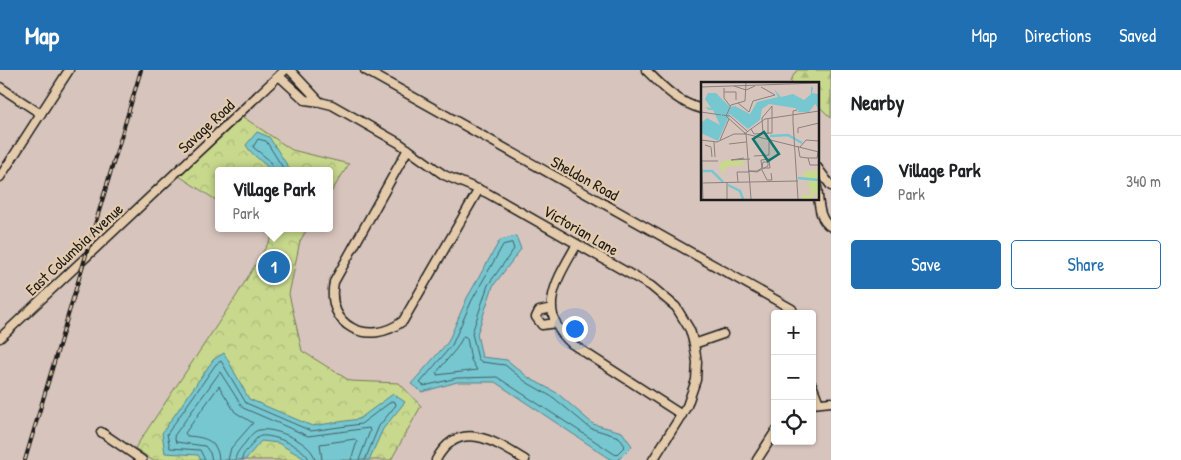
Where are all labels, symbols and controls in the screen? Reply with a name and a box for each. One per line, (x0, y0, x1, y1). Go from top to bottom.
text: Map (25, 19, 59, 51)
text: Map (972, 23, 997, 48)
text: Directions (1025, 23, 1091, 48)
text: Saved (1119, 23, 1156, 48)
inset map (701, 82, 818, 200)
text: Nearby (851, 88, 904, 117)
street label: Savage Road (173, 94, 239, 158)
street label: Sheldon Road (547, 150, 623, 206)
text: Village Park (898, 157, 981, 183)
popup (215, 167, 333, 232)
text: 1 (864, 170, 870, 192)
text: 340 m (1126, 170, 1161, 192)
text: Village Park (233, 176, 315, 202)
text: Park (898, 183, 925, 205)
street label: East Columbia Avenue (20, 198, 128, 300)
street label: Victorian Lane (539, 200, 623, 261)
text: Park (233, 202, 259, 224)
button: Save (851, 240, 1001, 289)
button: Share (1011, 240, 1161, 289)
pin: 1 (258, 248, 290, 286)
map controls (771, 310, 816, 445)
button: + (771, 310, 816, 355)
your location (562, 316, 588, 342)
button: − (771, 355, 816, 400)
button: locate (771, 400, 816, 445)

